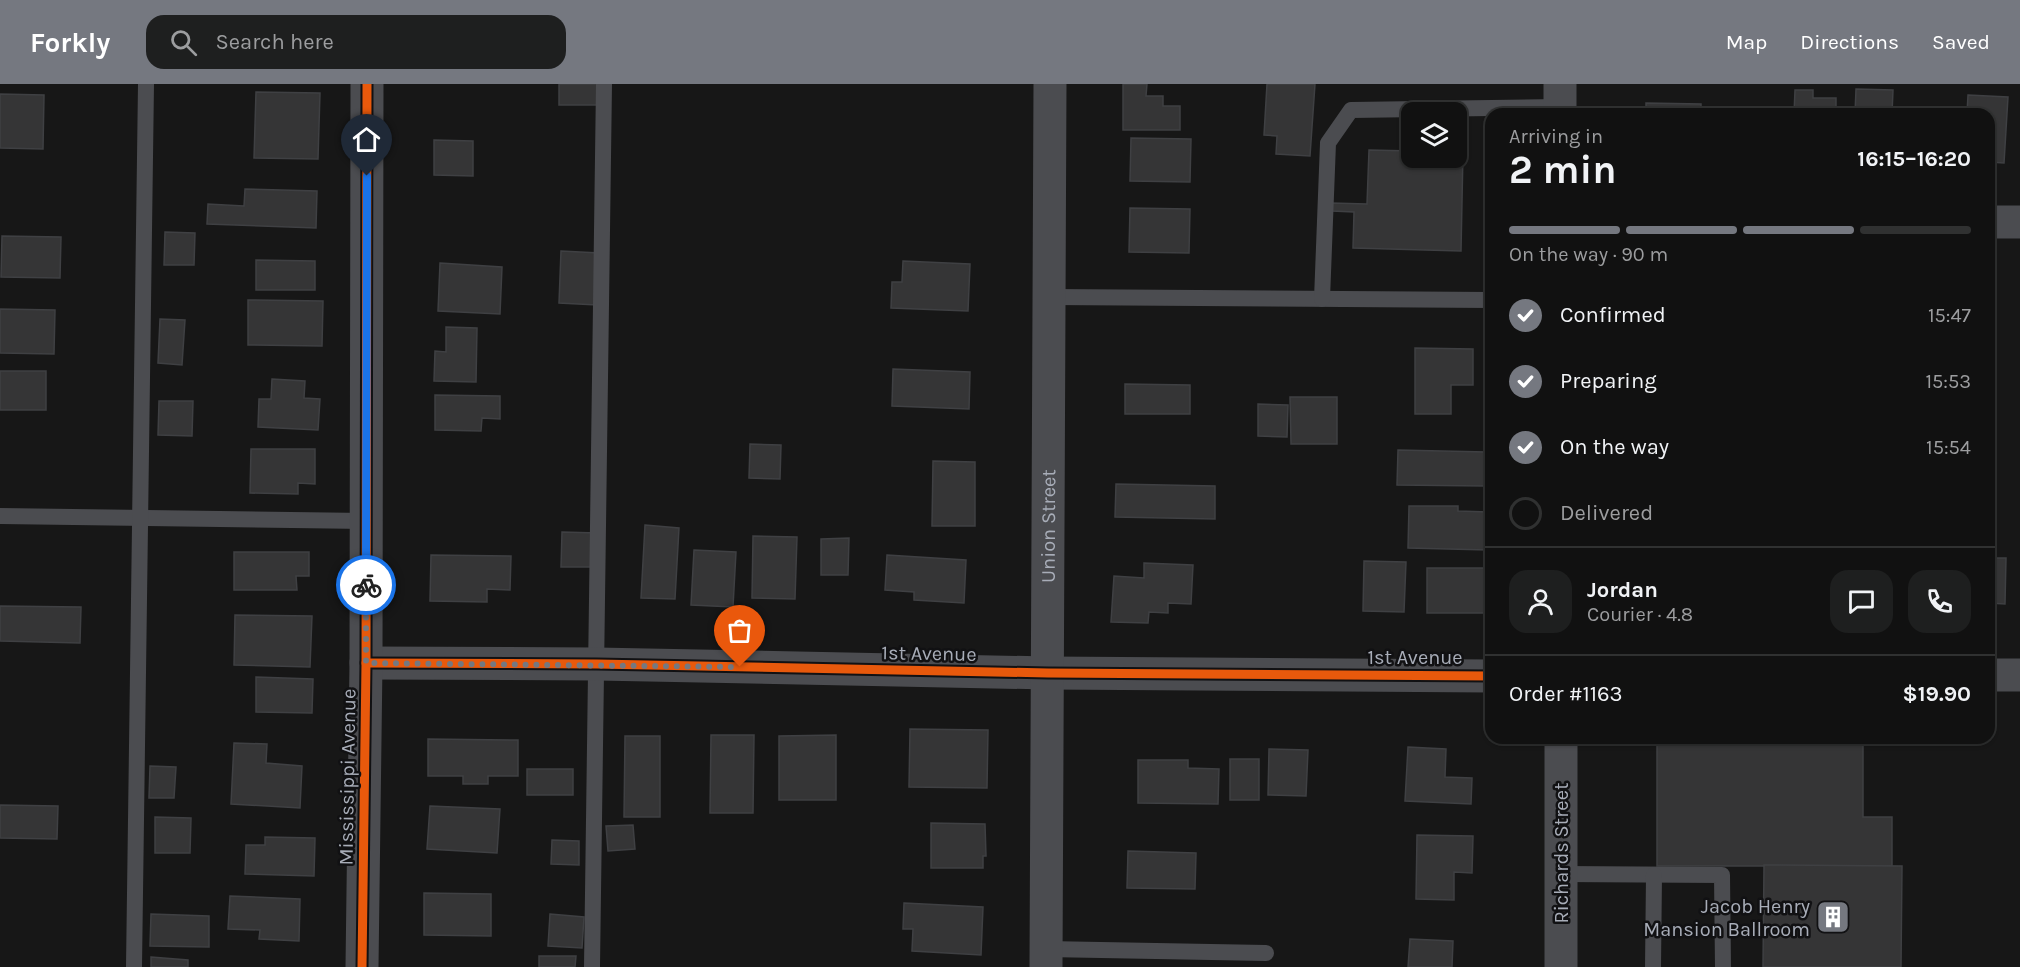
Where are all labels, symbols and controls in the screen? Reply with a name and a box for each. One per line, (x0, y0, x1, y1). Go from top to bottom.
search box (146, 15, 566, 69)
text: Forkly (30, 26, 110, 59)
icon: search (167, 26, 200, 59)
text: Search here (215, 29, 334, 55)
text: Map (1726, 30, 1767, 54)
text: Directions (1800, 30, 1899, 54)
text: Saved (1932, 30, 1990, 54)
map controls (1401, 102, 1467, 168)
button: layers (1401, 102, 1467, 168)
pin (341, 114, 392, 176)
icon: home (350, 123, 383, 156)
text: Arriving in (1509, 125, 1603, 148)
text: 16:15–16:20 (1857, 146, 1971, 172)
text: 2 min (1509, 147, 1617, 193)
text: On the way · 90 m (1509, 243, 1668, 266)
icon: check (1509, 299, 1542, 332)
text: Confirmed (1560, 302, 1666, 328)
text: 15:47 (1928, 304, 1971, 327)
icon: check (1509, 365, 1542, 398)
text: Preparing (1560, 368, 1657, 394)
text: 15:53 (1925, 370, 1971, 393)
icon: check (1509, 431, 1542, 464)
text: On the way (1560, 434, 1669, 460)
text: 15:54 (1926, 436, 1971, 459)
street label: Union Street (1037, 469, 1060, 583)
text: Delivered (1560, 500, 1653, 526)
courier (336, 555, 396, 615)
icon: bike (350, 569, 383, 602)
button: person (1509, 570, 1572, 633)
button: chat (1830, 570, 1893, 633)
button: phone (1908, 570, 1971, 633)
text: Jordan (1587, 577, 1658, 603)
text: Courier · 4.8 (1587, 603, 1693, 626)
pin (714, 605, 765, 667)
icon: bag (723, 614, 756, 647)
street label: 1st Avenue (881, 641, 977, 666)
street label: 1st Avenue (1367, 646, 1463, 669)
text: Order #1163 (1509, 681, 1623, 707)
text: $19.90 (1903, 681, 1971, 707)
street label: Mississippi Avenue (334, 688, 361, 866)
street label: Richards Street (1550, 782, 1573, 923)
place label: Jacob Henry Mansion Ballroom (1643, 895, 1810, 941)
building icon: Jacob Henry Mansion Ballroom (1815, 899, 1851, 935)

